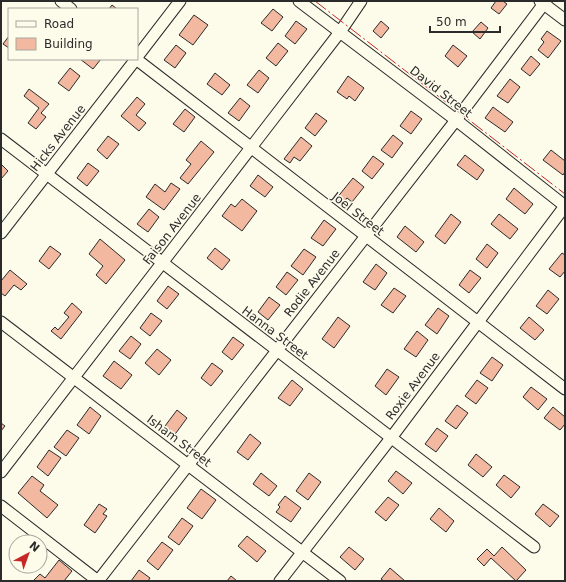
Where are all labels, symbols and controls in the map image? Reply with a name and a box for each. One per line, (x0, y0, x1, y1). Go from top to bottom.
legend (8, 8, 138, 60)
scale bar (430, 8, 500, 34)
text: 50 m (436, 15, 467, 29)
text: Road (44, 17, 74, 31)
text: Building (44, 37, 93, 51)
street label: David Street (407, 63, 475, 121)
street label: Hicks Avenue (28, 102, 88, 174)
street label: Joel Street (329, 189, 387, 239)
street label: Faison Avenue (140, 191, 204, 267)
street label: Rodie Avenue (281, 246, 343, 320)
street label: Hanna Street (239, 304, 311, 363)
street label: Roxie Avenue (383, 349, 443, 423)
street label: Isham Street (144, 412, 214, 470)
north arrow (8, 534, 48, 574)
text: N (26, 539, 42, 555)

